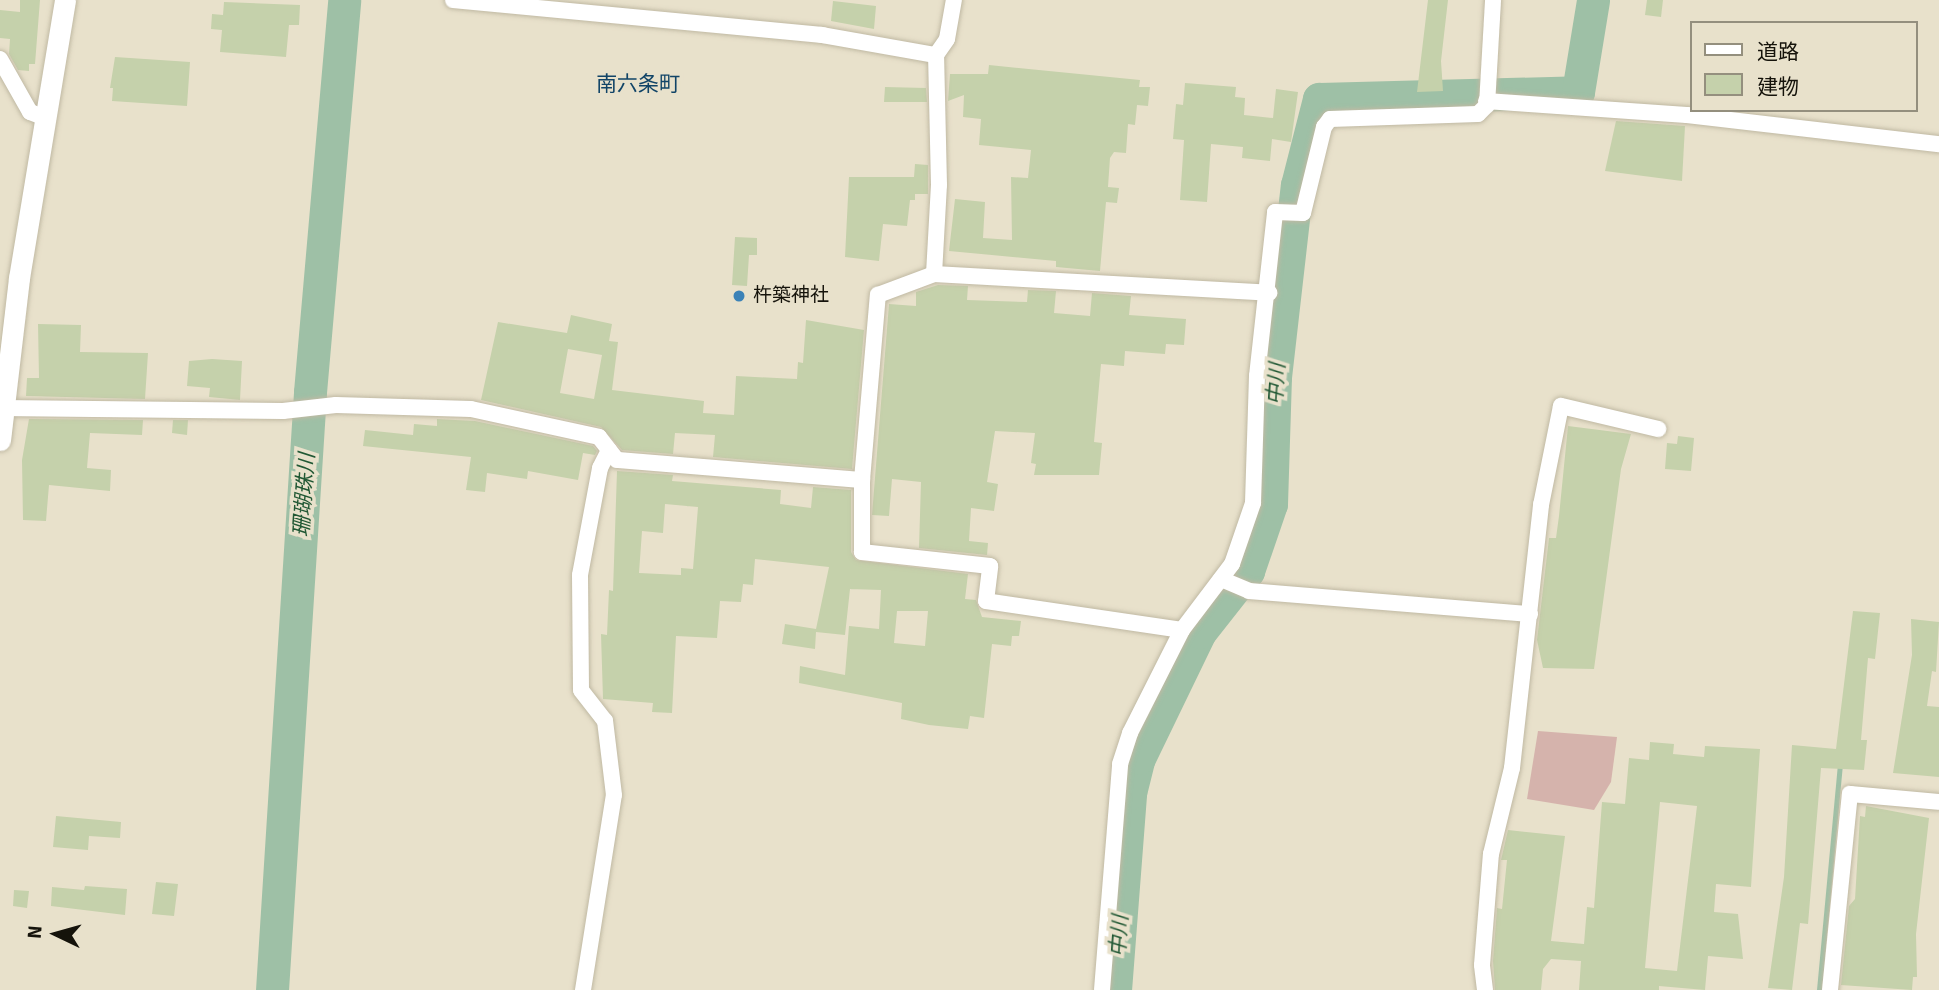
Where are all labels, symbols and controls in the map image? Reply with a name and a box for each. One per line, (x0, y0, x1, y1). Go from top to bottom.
legend (1690, 21, 1918, 112)
text: 道路 (1757, 39, 1799, 65)
district label: 南六条町 (596, 71, 680, 97)
text: 建物 (1757, 74, 1799, 100)
place label: 杵築神社 (753, 285, 829, 307)
marker: 杵築神社 (731, 288, 747, 304)
water label: 中川 (1262, 362, 1290, 406)
water label: 珊瑚珠川 (289, 452, 319, 538)
north arrow (21, 899, 91, 969)
water label: 中川 (1105, 914, 1133, 958)
text: N (23, 925, 48, 940)

